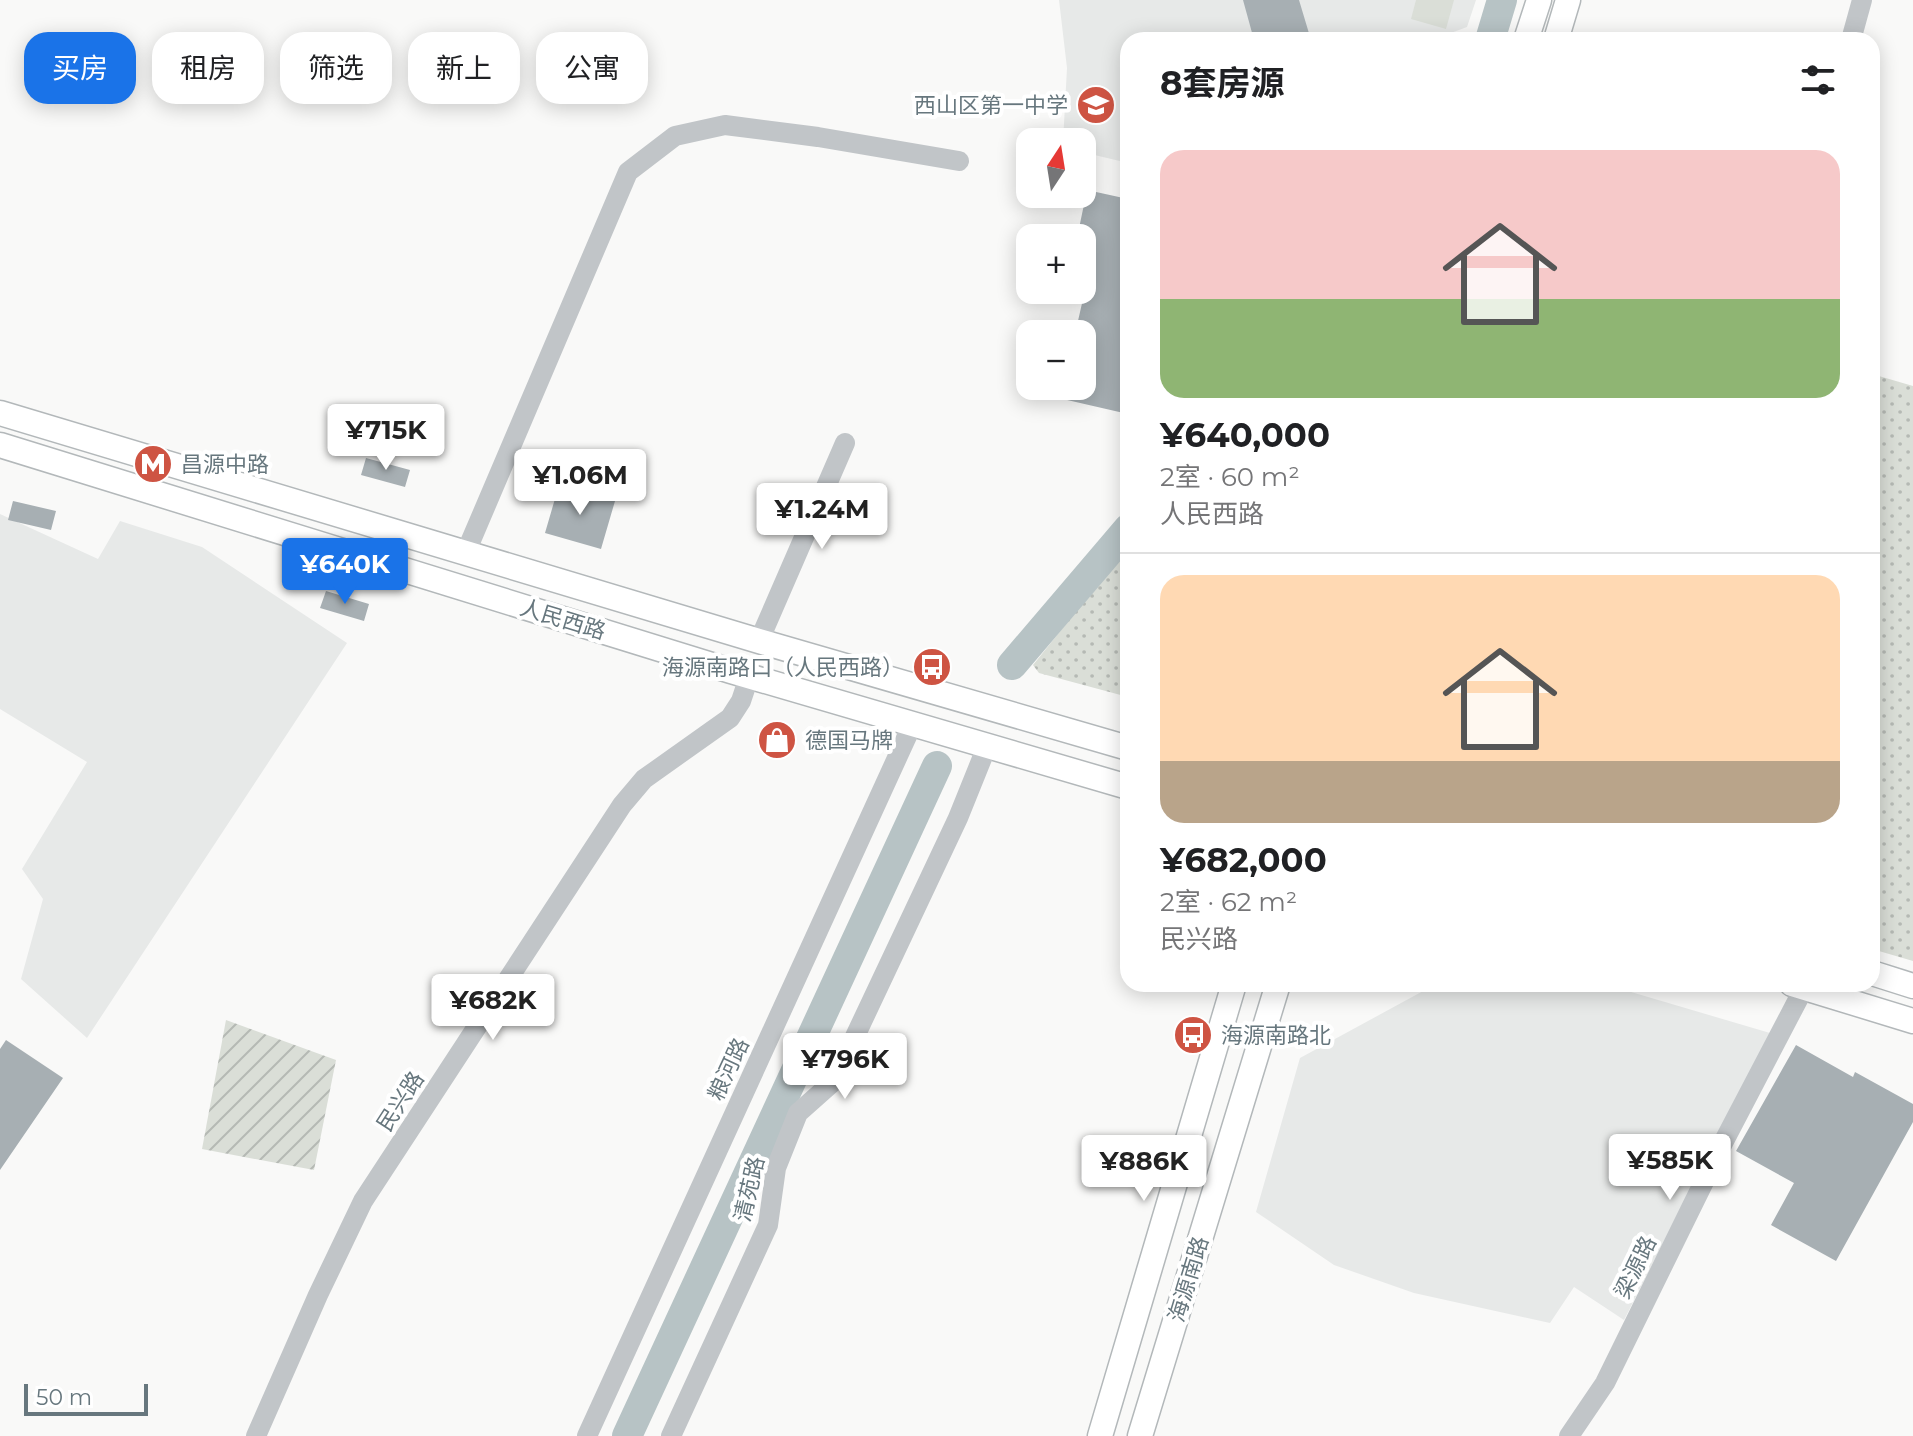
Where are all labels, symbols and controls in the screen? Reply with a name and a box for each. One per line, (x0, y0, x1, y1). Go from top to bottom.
chip: 买房 (24, 32, 136, 104)
chip: 租房 (152, 32, 264, 104)
chip: 筛选 (280, 32, 392, 104)
chip: 新上 (408, 32, 520, 104)
chip: 公寓 (536, 32, 648, 104)
icon: filters (1796, 58, 1840, 102)
text: 8套房源 (1160, 62, 1284, 104)
school or university icon: 西山区第一中学 (1075, 84, 1117, 126)
place label: 西山区第一中学 (914, 92, 1068, 119)
north arrow (1016, 128, 1096, 208)
map controls (1016, 128, 1096, 400)
icon: home (1428, 202, 1572, 346)
button: + (1016, 224, 1096, 304)
button: − (1016, 320, 1096, 400)
pin: ¥715K (330, 404, 442, 472)
text: ¥715K (345, 414, 427, 446)
text: ¥640,000 (1160, 414, 1330, 456)
metro station icon: 昌源中路 (132, 443, 174, 485)
pin: ¥1.06M (515, 449, 645, 517)
place label: 昌源中路 (181, 451, 269, 478)
text: ¥1.06M (532, 459, 628, 491)
text: 2室 · 60 m² (1160, 461, 1300, 493)
pin: ¥1.24M (757, 483, 887, 551)
text: ¥1.24M (775, 493, 870, 525)
text: 人民西路 (1160, 498, 1264, 530)
pin: ¥640K (289, 538, 401, 606)
text: ¥640K (300, 548, 390, 580)
street label: 人民西路 (517, 594, 609, 645)
icon: home (1428, 627, 1572, 771)
bus stop icon: 海源南路口（人民西路） (911, 646, 953, 688)
place label: 海源南路口（人民西路） (662, 654, 904, 681)
shop icon: 德国马牌 (756, 719, 798, 761)
place label: 德国马牌 (805, 727, 893, 754)
text: ¥682,000 (1160, 839, 1327, 881)
text: 2室 · 62 m² (1160, 886, 1297, 918)
text: 民兴路 (1160, 923, 1238, 955)
pin: ¥682K (437, 974, 549, 1042)
text: ¥682K (449, 984, 537, 1016)
bus stop icon: 海源南路北 (1172, 1014, 1214, 1056)
place label: 海源南路北 (1221, 1022, 1331, 1049)
pin: ¥796K (789, 1033, 901, 1101)
street label: 粮河路 (702, 1034, 755, 1105)
text: ¥796K (801, 1043, 889, 1075)
street label: 民兴路 (371, 1066, 430, 1136)
pin: ¥585K (1614, 1134, 1726, 1202)
pin: ¥886K (1088, 1135, 1200, 1203)
text: ¥585K (1627, 1144, 1713, 1176)
text: ¥886K (1100, 1145, 1189, 1177)
street label: 清苑路 (729, 1154, 770, 1224)
street label: 梁源路 (1609, 1232, 1662, 1303)
street label: 海源南路 (1163, 1233, 1214, 1325)
scale bar (24, 1380, 148, 1416)
text: 50 m (36, 1384, 92, 1411)

